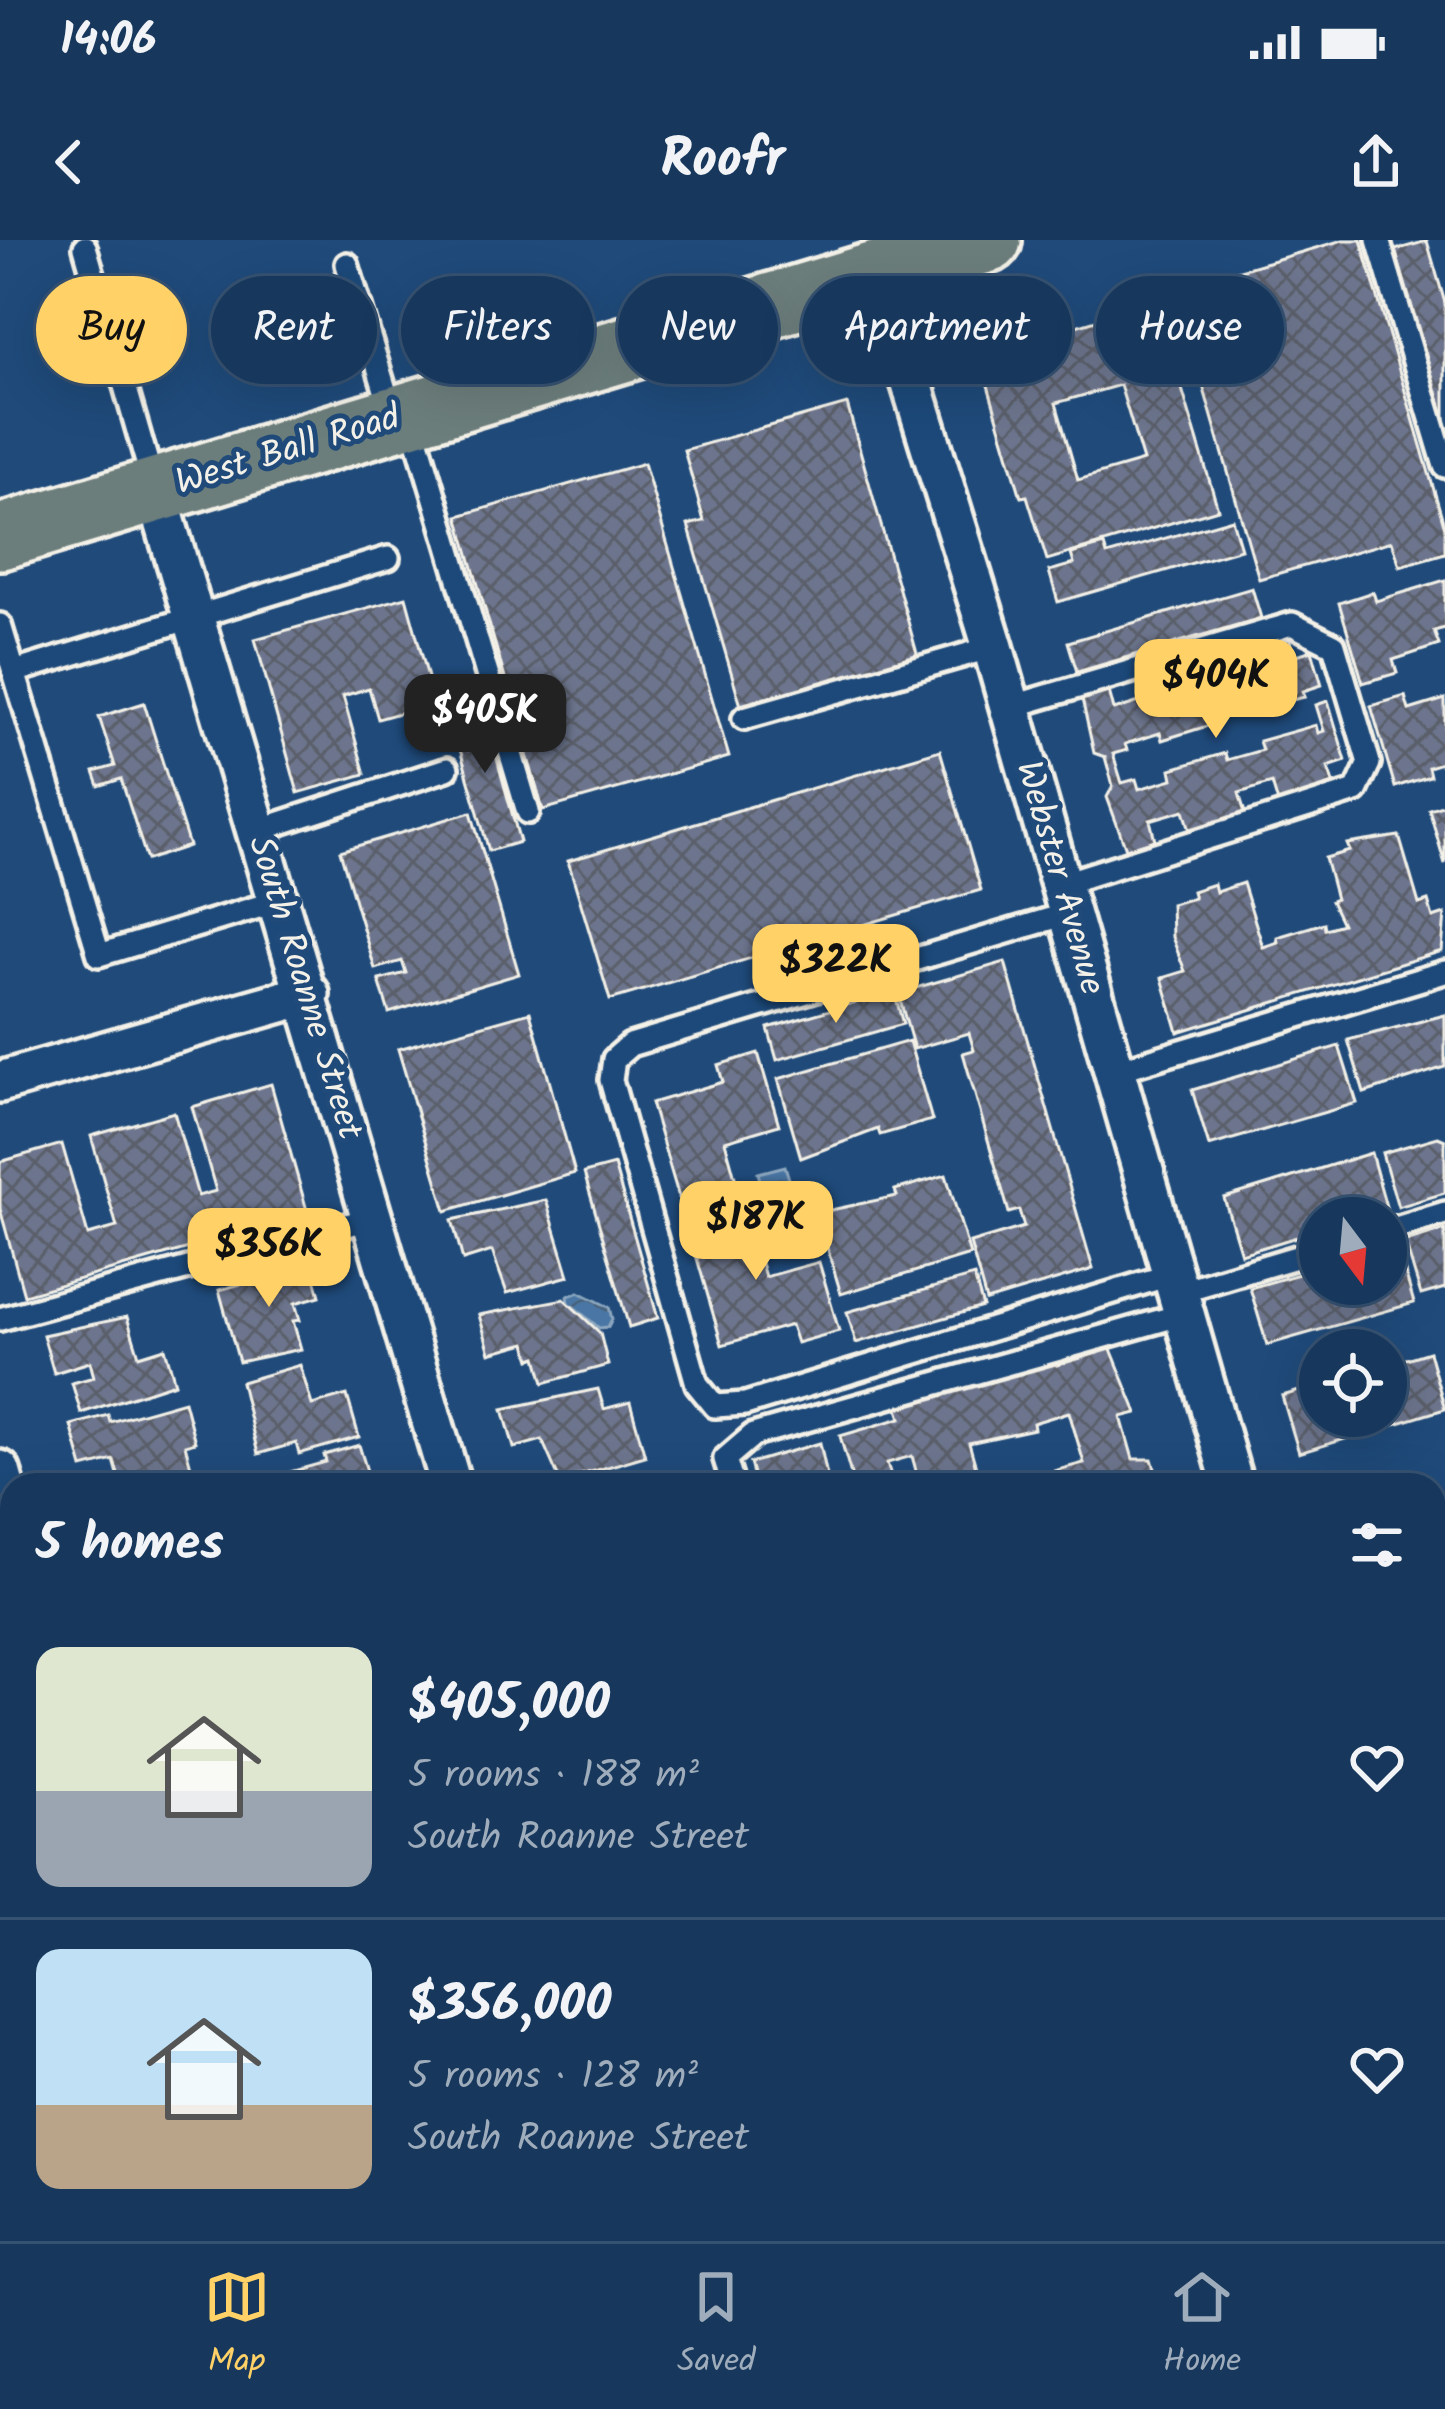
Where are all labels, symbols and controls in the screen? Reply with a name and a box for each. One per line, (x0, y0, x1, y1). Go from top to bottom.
text: 14:06 (60, 6, 157, 78)
text: Roofr (660, 119, 785, 205)
icon: back (36, 129, 102, 195)
icon: share (1343, 129, 1409, 195)
chip: Buy (36, 276, 187, 384)
chip: Rent (211, 276, 377, 384)
chip: Filters (401, 276, 594, 384)
chip: New (618, 276, 778, 384)
chip: Apartment (802, 276, 1072, 384)
chip: House (1096, 276, 1284, 384)
street label: West Ball Road (169, 390, 408, 512)
pin: $404K (1132, 639, 1300, 741)
text: $404K (1161, 647, 1271, 709)
pin: $405K (401, 674, 569, 776)
text: $405K (431, 682, 539, 744)
street label: Webster Avenue (998, 754, 1120, 1002)
street label: South Roanne Street (231, 829, 378, 1148)
pin: $322K (752, 924, 920, 1026)
text: $322K (779, 932, 893, 994)
pin: $187K (672, 1181, 840, 1283)
text: $187K (706, 1189, 806, 1251)
north arrow (1299, 1197, 1407, 1305)
map controls (1299, 1197, 1407, 1437)
pin: $356K (185, 1208, 353, 1310)
text: $356K (215, 1216, 323, 1278)
button: locate (1299, 1329, 1407, 1437)
text: 5 homes (36, 1505, 224, 1586)
icon: filters (1344, 1512, 1410, 1578)
text: $405,000 (408, 1665, 610, 1746)
icon: home (132, 1695, 276, 1839)
icon: heart (1344, 1734, 1410, 1800)
text: 5 rooms · 188 m² (408, 1746, 699, 1808)
text: South Roanne Street (408, 1808, 749, 1870)
text: $356,000 (408, 1966, 611, 2047)
icon: home (132, 1997, 276, 2141)
icon: heart (1344, 2036, 1410, 2102)
text: 5 rooms · 128 m² (408, 2047, 698, 2109)
text: South Roanne Street (408, 2109, 749, 2171)
tab: Map (204, 2264, 270, 2389)
tab: Saved (677, 2264, 756, 2389)
tab: Home (1163, 2264, 1241, 2389)

